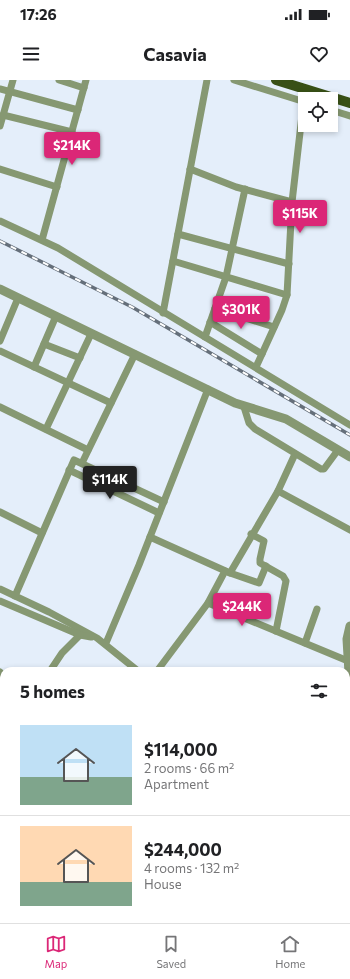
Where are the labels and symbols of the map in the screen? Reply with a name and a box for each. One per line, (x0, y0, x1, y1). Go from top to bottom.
pin: $214K (44, 132, 100, 166)
pin: $115K (272, 200, 328, 234)
pin: $301K (213, 296, 269, 330)
pin: $114K (82, 466, 138, 500)
pin: $244K (214, 593, 270, 627)

